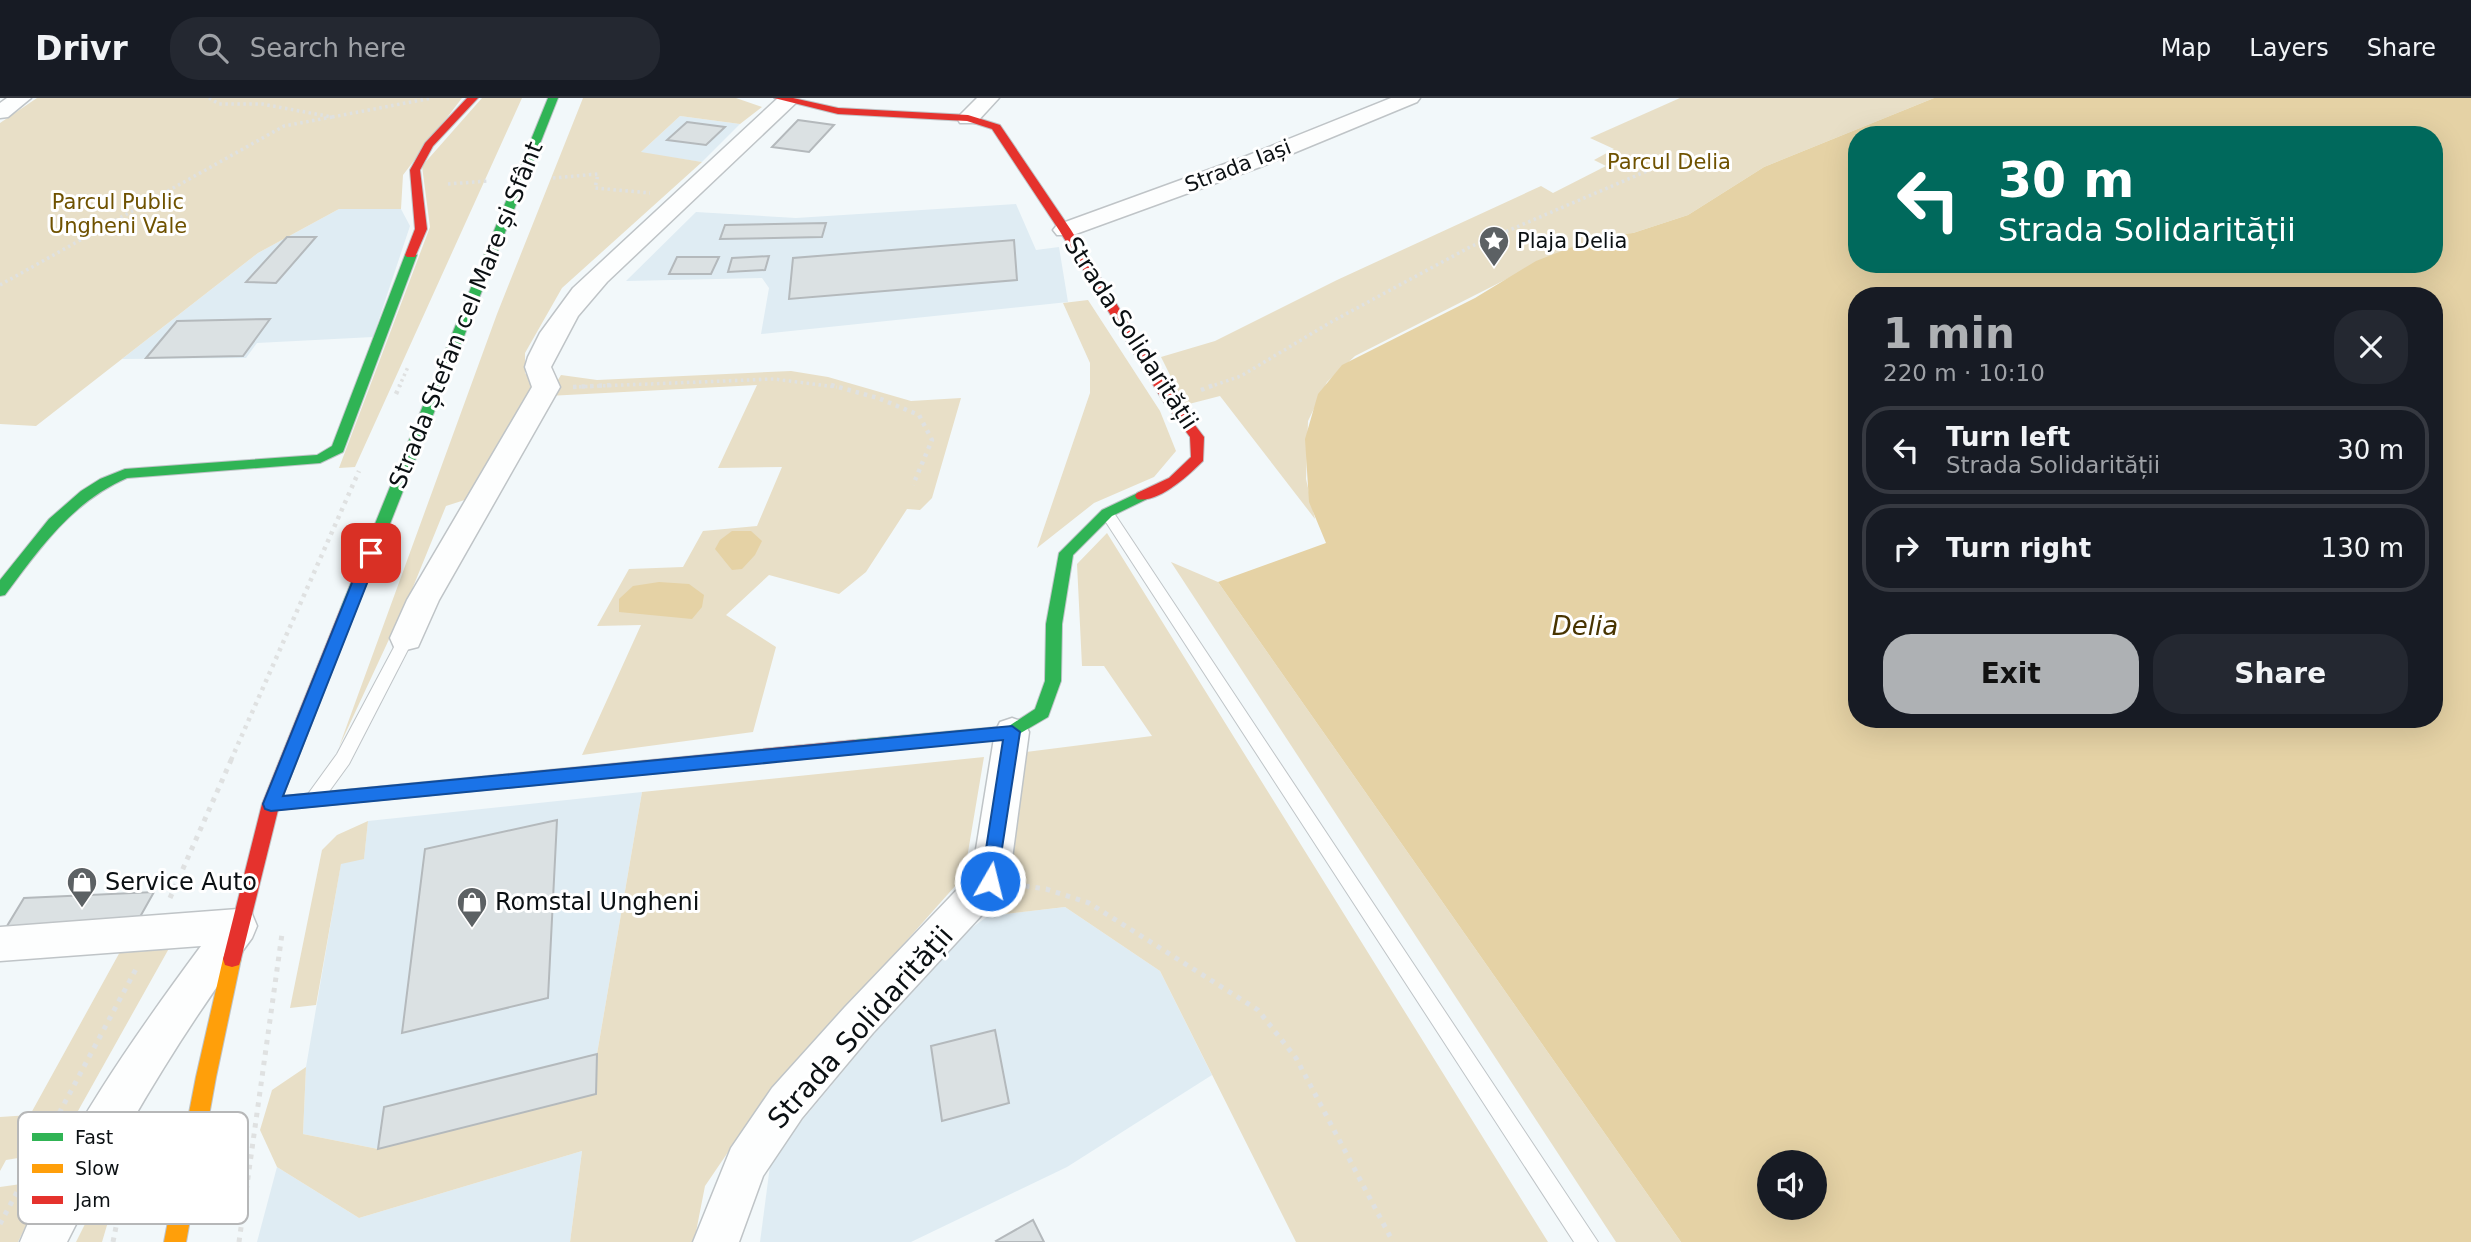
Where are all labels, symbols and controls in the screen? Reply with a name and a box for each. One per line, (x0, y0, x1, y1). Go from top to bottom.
search box (170, 17, 660, 80)
text: Drivr (35, 29, 128, 68)
icon: search (194, 29, 232, 67)
text: Search here (250, 33, 406, 63)
text: Map (2161, 34, 2211, 62)
text: Layers (2249, 34, 2329, 62)
text: Share (2367, 34, 2436, 62)
street label: Strada Iași (1182, 135, 1294, 197)
street label: Strada Ștefan cel Mare și Sfânt (383, 138, 549, 492)
park label: Parcul Delia (1607, 150, 1731, 174)
text: 30 m (1998, 152, 2134, 209)
icon: left (1883, 154, 1974, 245)
park label: Parcul Public Ungheni Vale (49, 190, 187, 238)
text: Strada Solidarității (1998, 211, 2296, 249)
place icon: Plaja Delia (1477, 224, 1511, 268)
place label: Plaja Delia (1517, 229, 1627, 253)
street label: Strada Solidarității (1058, 232, 1204, 434)
text: 1 min (1883, 309, 2015, 358)
button: close (2334, 310, 2408, 384)
text: 220 m · 10:10 (1883, 360, 2045, 386)
text: Turn left (1946, 422, 2070, 452)
icon: left (1887, 431, 1925, 469)
text: 30 m (2337, 435, 2404, 465)
text: Strada Solidarității (1946, 452, 2160, 478)
pin (341, 523, 401, 583)
icon: right (1887, 529, 1925, 567)
text: Turn right (1946, 533, 2091, 563)
text: 130 m (2321, 533, 2404, 563)
icon: arrive (352, 534, 390, 572)
water label: Delia (1552, 611, 1618, 641)
button: Exit (1883, 634, 2139, 714)
button: Share (2153, 634, 2408, 714)
position arrow (953, 844, 1027, 918)
shop icon: Service Auto (65, 865, 99, 909)
place label: Service Auto (105, 868, 257, 896)
shop icon: Romstal Ungheni (455, 885, 489, 929)
place label: Romstal Ungheni (495, 888, 699, 916)
street label: Strada Solidarității (761, 919, 960, 1135)
legend (18, 1112, 248, 1224)
text: Fast (75, 1126, 113, 1148)
map controls (1757, 1150, 1827, 1220)
button: sound (1757, 1150, 1827, 1220)
text: Slow (75, 1157, 120, 1179)
text: Jam (74, 1189, 111, 1211)

